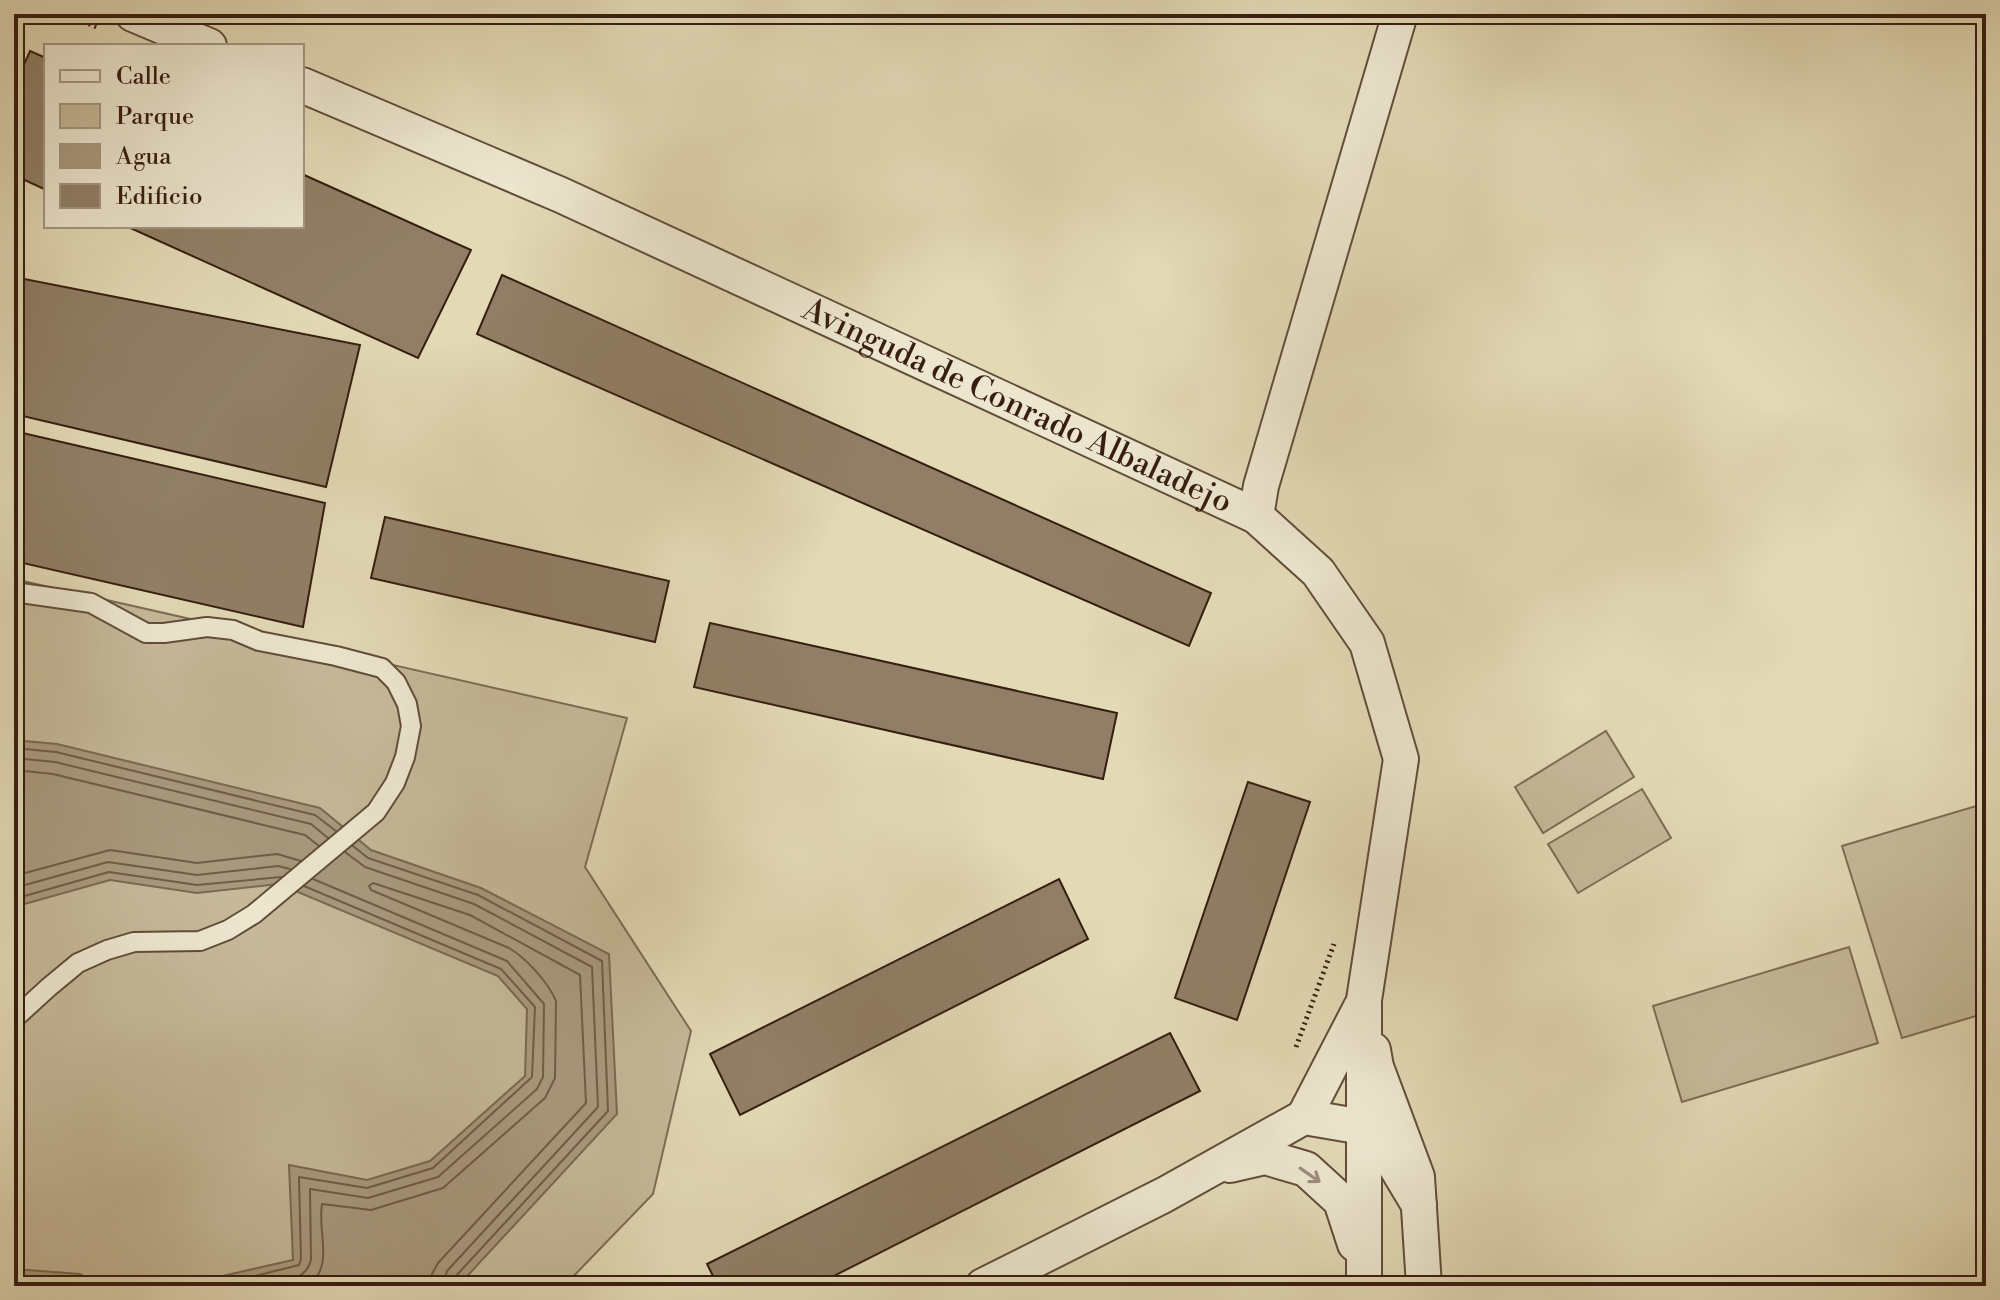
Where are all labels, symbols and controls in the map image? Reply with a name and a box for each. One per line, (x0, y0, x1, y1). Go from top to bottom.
legend (44, 44, 304, 228)
text: Calle (116, 62, 171, 92)
text: Parque (116, 102, 194, 132)
text: Agua (115, 142, 172, 172)
text: Edificio (116, 182, 202, 212)
street label: Avinguda de Conrado Albaladejo (795, 289, 1239, 522)
one-way arrow (1299, 1166, 1320, 1183)

